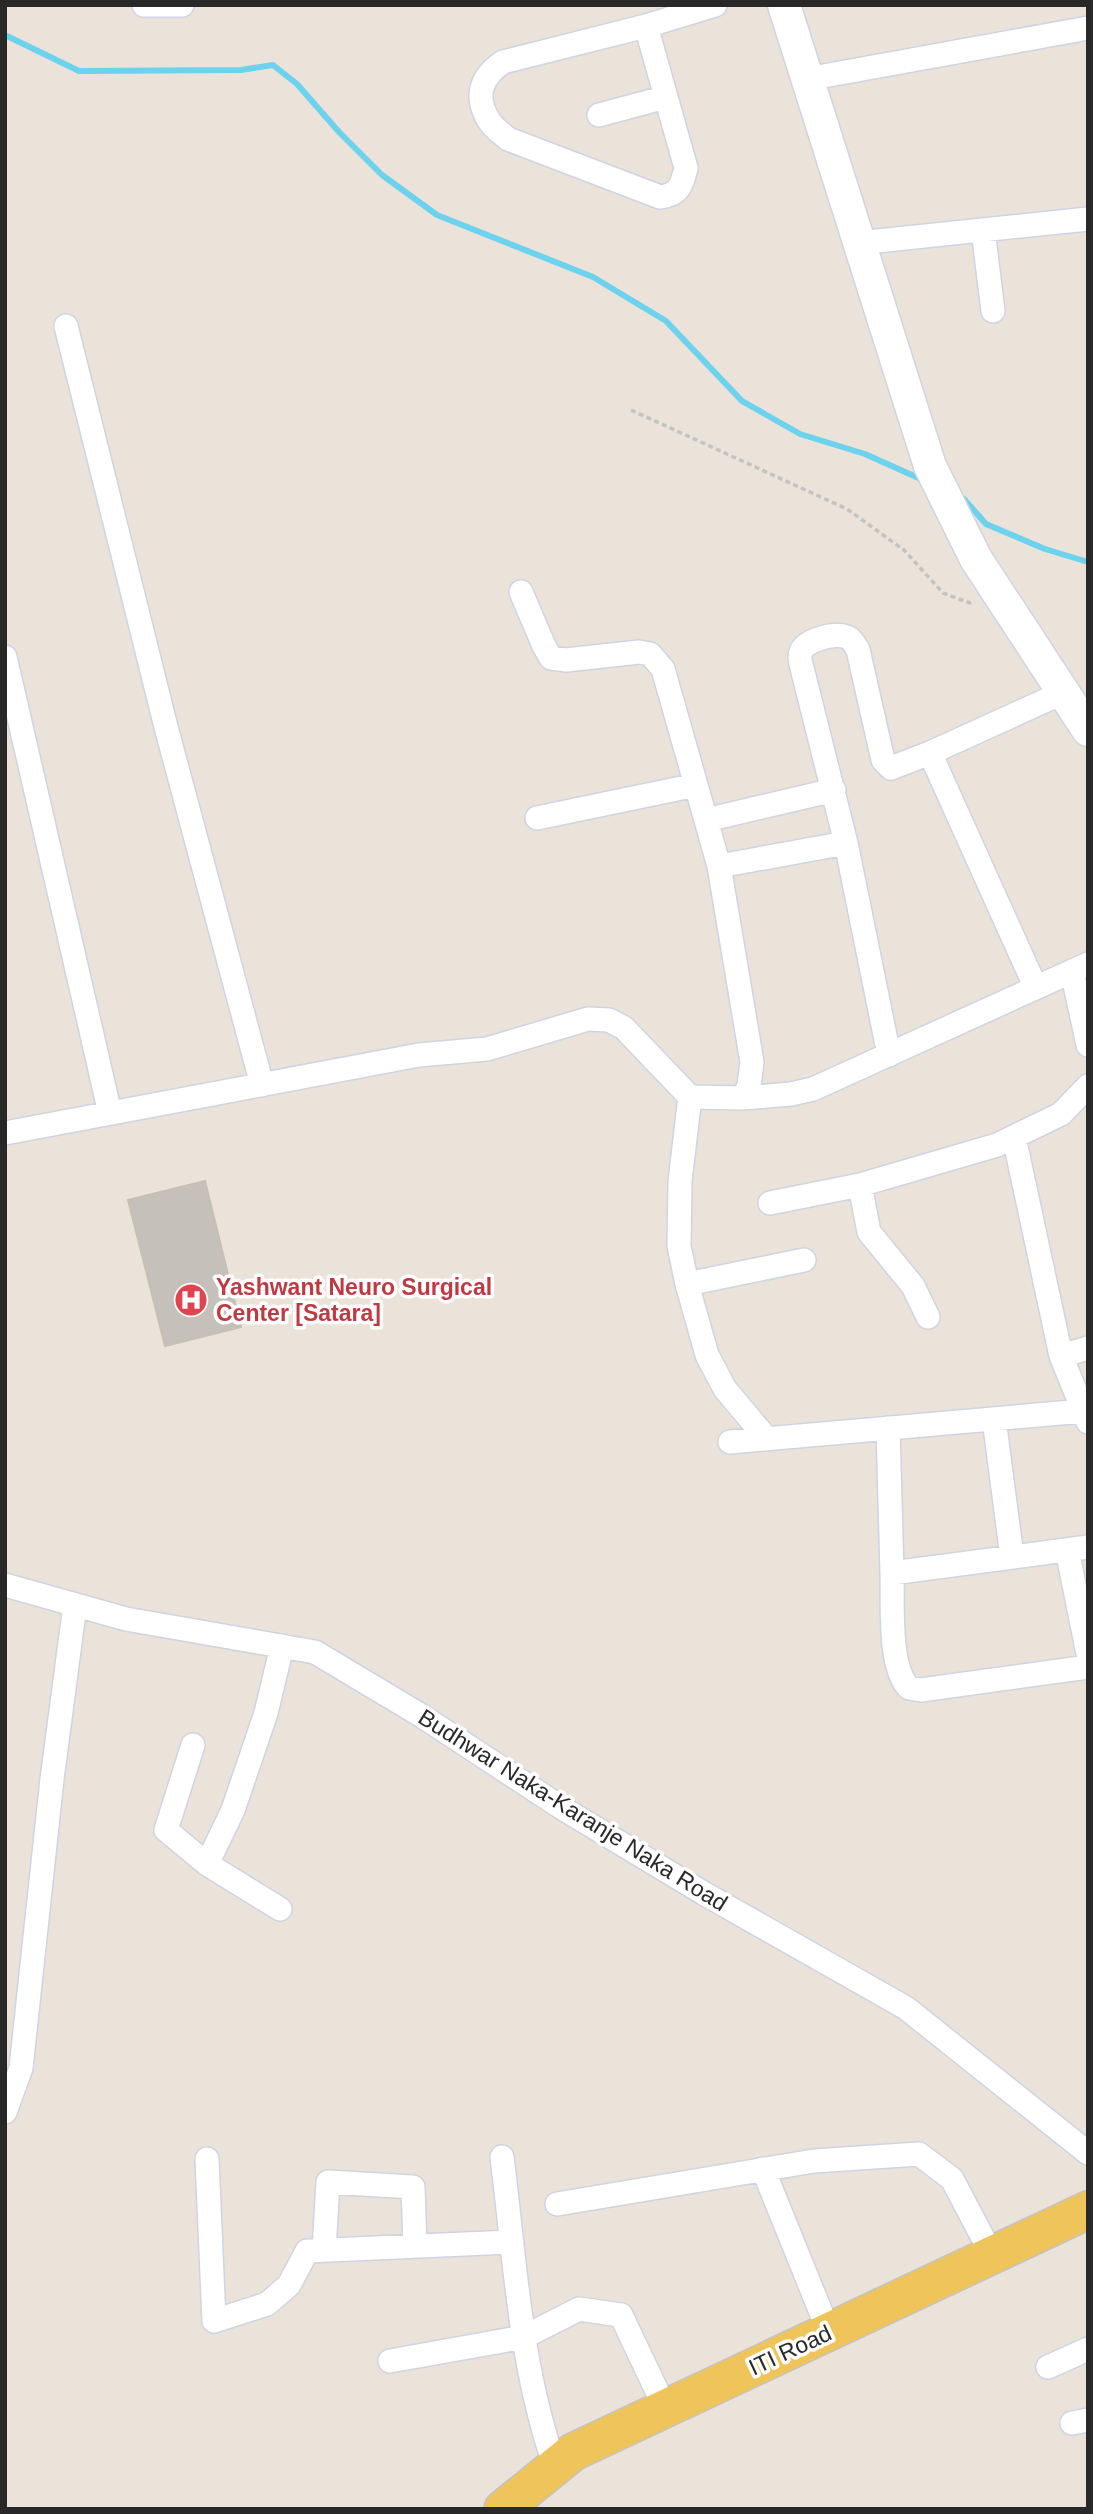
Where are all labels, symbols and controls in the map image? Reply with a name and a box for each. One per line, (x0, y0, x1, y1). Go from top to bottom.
place label: Yashwant Neuro Surgical Center [Satara] (216, 1274, 492, 1326)
hospital icon: Yashwant Neuro Surgical Center [Satara] (172, 1281, 210, 1319)
street label: Budhwar Naka-Karanje Naka Road (414, 1704, 732, 1916)
street label: ITI Road (745, 2320, 835, 2380)

